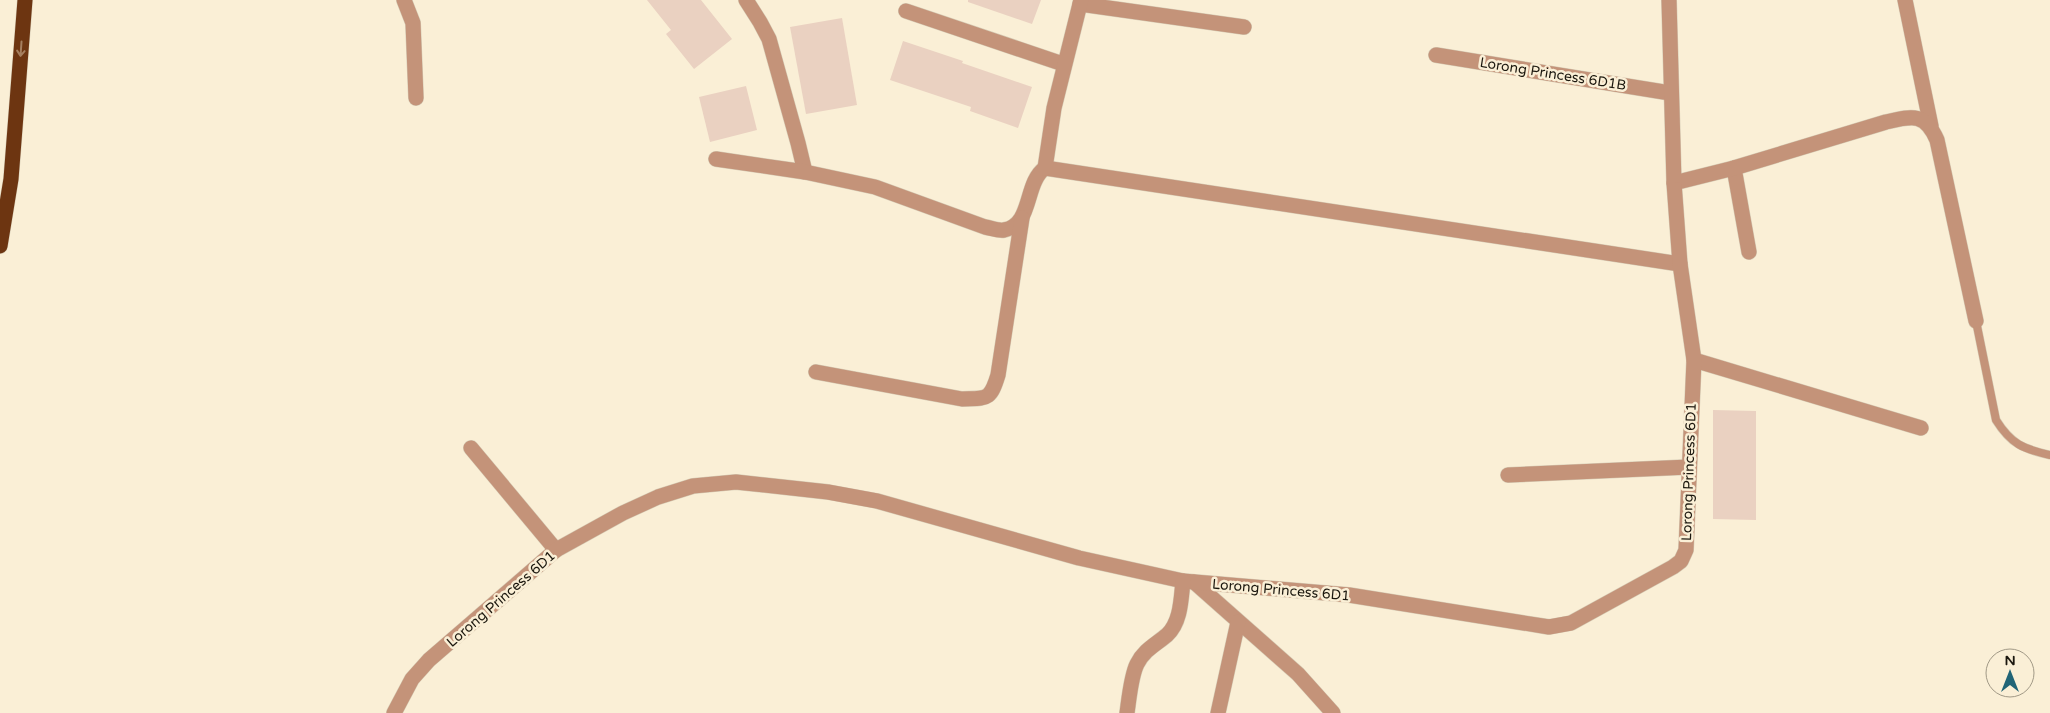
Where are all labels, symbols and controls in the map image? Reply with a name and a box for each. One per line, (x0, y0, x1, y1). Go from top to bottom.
one-way arrow (16, 40, 26, 56)
street label: Lorong Princess 6D1B (1479, 54, 1627, 94)
street label: Lorong Princess 6D1 (1678, 403, 1700, 541)
street label: Lorong Princess 6D1 (443, 547, 559, 651)
street label: Lorong Princess 6D1 (1211, 576, 1351, 604)
north arrow (1985, 648, 2035, 698)
text: N (2004, 652, 2016, 669)

